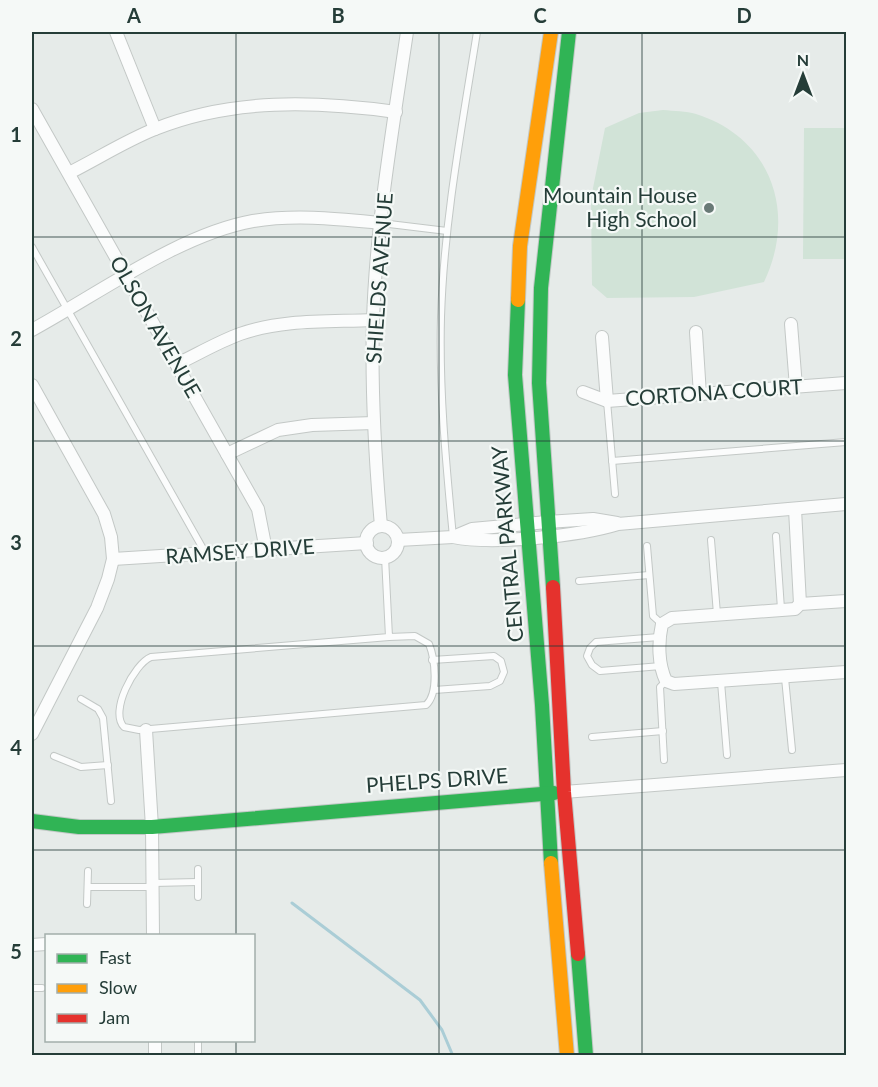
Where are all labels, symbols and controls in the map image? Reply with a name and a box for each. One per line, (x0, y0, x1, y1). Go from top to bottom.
text: A (126, 3, 141, 27)
text: B (331, 3, 345, 27)
text: C (533, 3, 547, 27)
text: D (736, 3, 752, 27)
north arrow (773, 45, 833, 105)
text: N (797, 50, 809, 69)
text: 1 (10, 122, 22, 146)
place label: Mountain House High School (543, 182, 697, 231)
street label: SHIELDS AVENUE (360, 192, 397, 364)
marker: Mountain House High School (702, 201, 716, 215)
street label: OLSON AVENUE (106, 251, 207, 402)
text: 2 (10, 326, 22, 350)
street label: CORTONA COURT (624, 373, 804, 410)
street label: CENTRAL PARKWAY (485, 444, 528, 643)
text: 3 (10, 530, 22, 554)
street label: RAMSEY DRIVE (165, 533, 315, 568)
text: 4 (10, 735, 22, 759)
street label: PHELPS DRIVE (365, 762, 509, 797)
legend (45, 934, 255, 1042)
text: 5 (10, 939, 22, 963)
text: Fast (99, 946, 132, 968)
text: Slow (99, 976, 137, 998)
text: Jam (99, 1006, 130, 1028)

